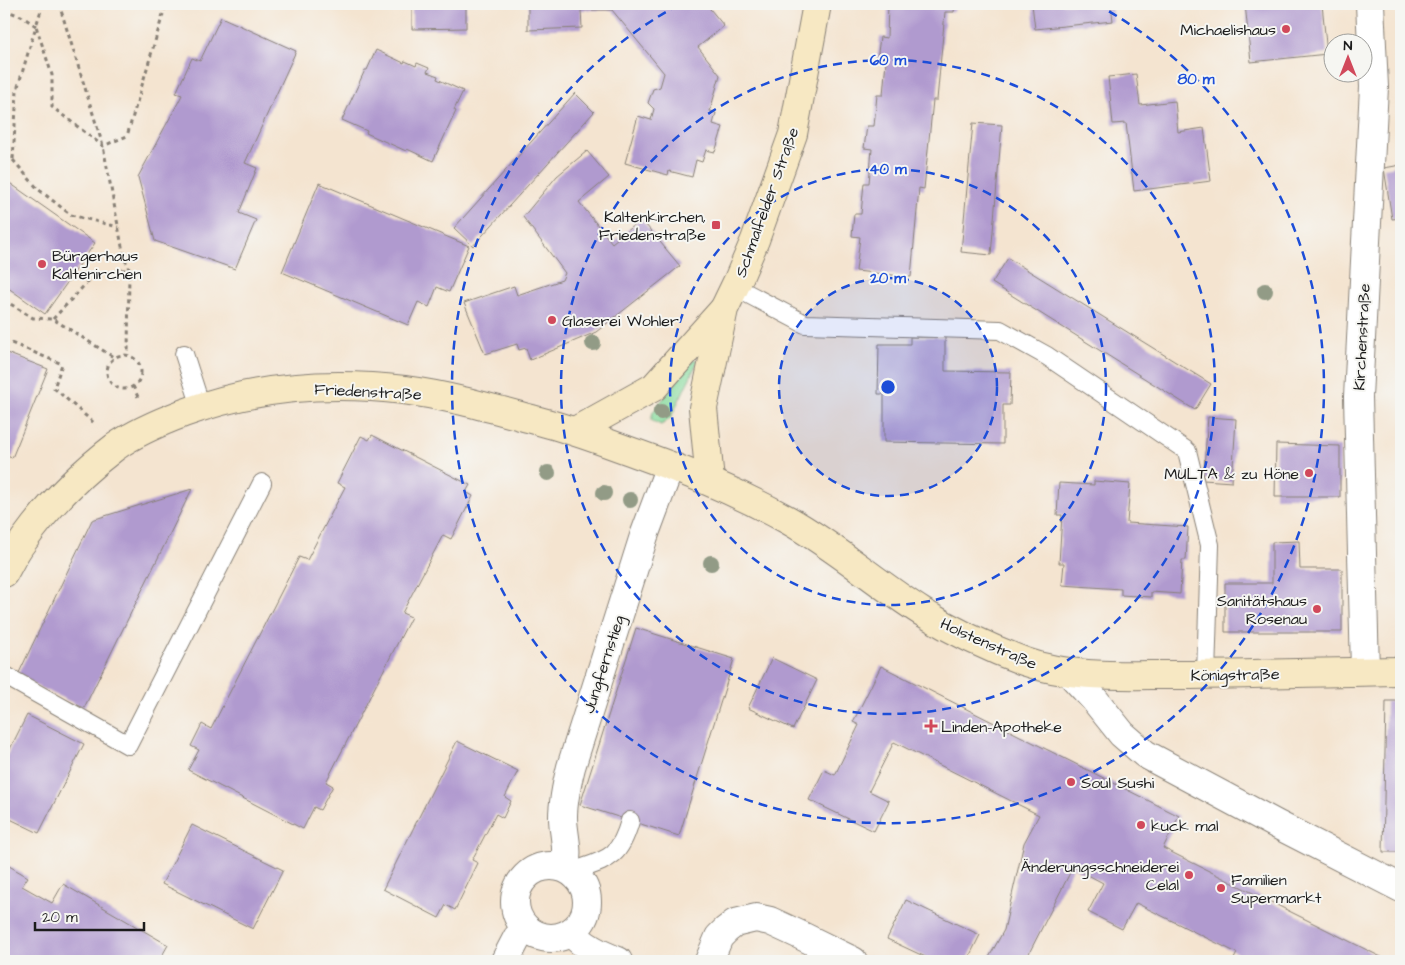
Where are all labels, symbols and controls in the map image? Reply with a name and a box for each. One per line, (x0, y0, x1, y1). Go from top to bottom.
place label: Michaelishaus (1180, 19, 1276, 41)
marker: Michaelishaus (1280, 23, 1292, 35)
north arrow (1322, 32, 1372, 82)
text: N (1344, 36, 1353, 56)
text: 60 m (870, 50, 907, 71)
text: 80 m (1178, 69, 1215, 90)
street label: Schmalfelder Straße (730, 124, 804, 280)
text: 40 m (869, 159, 907, 180)
place label: Kaltenkirchen, Friedenstraße (599, 206, 706, 246)
marker: Kaltenkirchen, Friedenstraße (710, 219, 722, 231)
place label: Bürgerhaus Kaltenirchen (52, 245, 141, 285)
marker: Bürgerhaus Kaltenirchen (36, 258, 48, 270)
text: 20 m (869, 268, 906, 289)
street label: Kirchenstraße (1348, 283, 1376, 391)
place label: Glaserei Wohler (562, 310, 679, 332)
marker: Glaserei Wohler (546, 314, 558, 326)
street label: Friedenstraße (314, 378, 422, 406)
centre of rings (879, 378, 897, 396)
place label: MULTA & zu Höne (1164, 463, 1299, 485)
marker: MULTA & zu Höne (1303, 467, 1315, 479)
place label: Sanitätshaus Rosenau (1217, 590, 1307, 630)
marker: Sanitätshaus Rosenau (1311, 603, 1323, 615)
street label: Jungfernstieg (578, 613, 631, 716)
street label: Holstenstraße (937, 613, 1041, 675)
street label: Königstraße (1190, 663, 1280, 688)
place label: Linden-Apotheke (941, 716, 1062, 738)
marker: Linden-Apotheke (925, 720, 937, 732)
place label: Soul Sushi (1081, 772, 1155, 794)
marker: Soul Sushi (1065, 776, 1077, 788)
place label: kuck mal (1151, 815, 1218, 837)
marker: kuck mal (1135, 819, 1147, 831)
place label: Änderungsschneiderei Celal (1021, 856, 1180, 896)
marker: Änderungsschneiderei Celal (1183, 869, 1195, 881)
place label: Familien Supermarkt (1231, 869, 1322, 909)
marker: Familien Supermarkt (1215, 882, 1227, 894)
scale bar (35, 900, 144, 932)
text: 20 m (42, 907, 78, 928)

